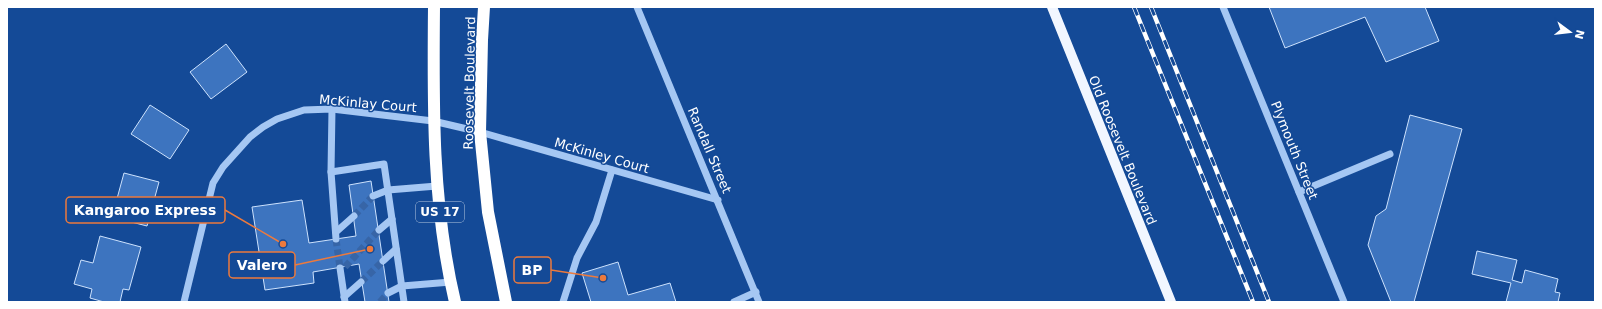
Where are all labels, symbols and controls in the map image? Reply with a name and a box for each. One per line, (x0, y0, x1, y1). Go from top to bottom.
north arrow (1550, 12, 1590, 52)
street label: Roosevelt Boulevard (461, 16, 478, 150)
text: N (1572, 28, 1587, 41)
street label: Old Roosevelt Boulevard (1086, 73, 1159, 227)
street label: McKinlay Court (319, 92, 417, 115)
street label: Plymouth Street (1268, 99, 1321, 202)
street label: Randall Street (685, 105, 734, 195)
street label: McKinley Court (553, 135, 651, 176)
callout: Kangaroo Express (66, 197, 225, 223)
text: Kangaroo Express (74, 202, 216, 218)
road number: US 17 (416, 202, 464, 222)
callout: Valero (229, 252, 295, 278)
text: Valero (237, 257, 288, 273)
callout: BP (514, 257, 551, 283)
text: BP (522, 262, 542, 278)

